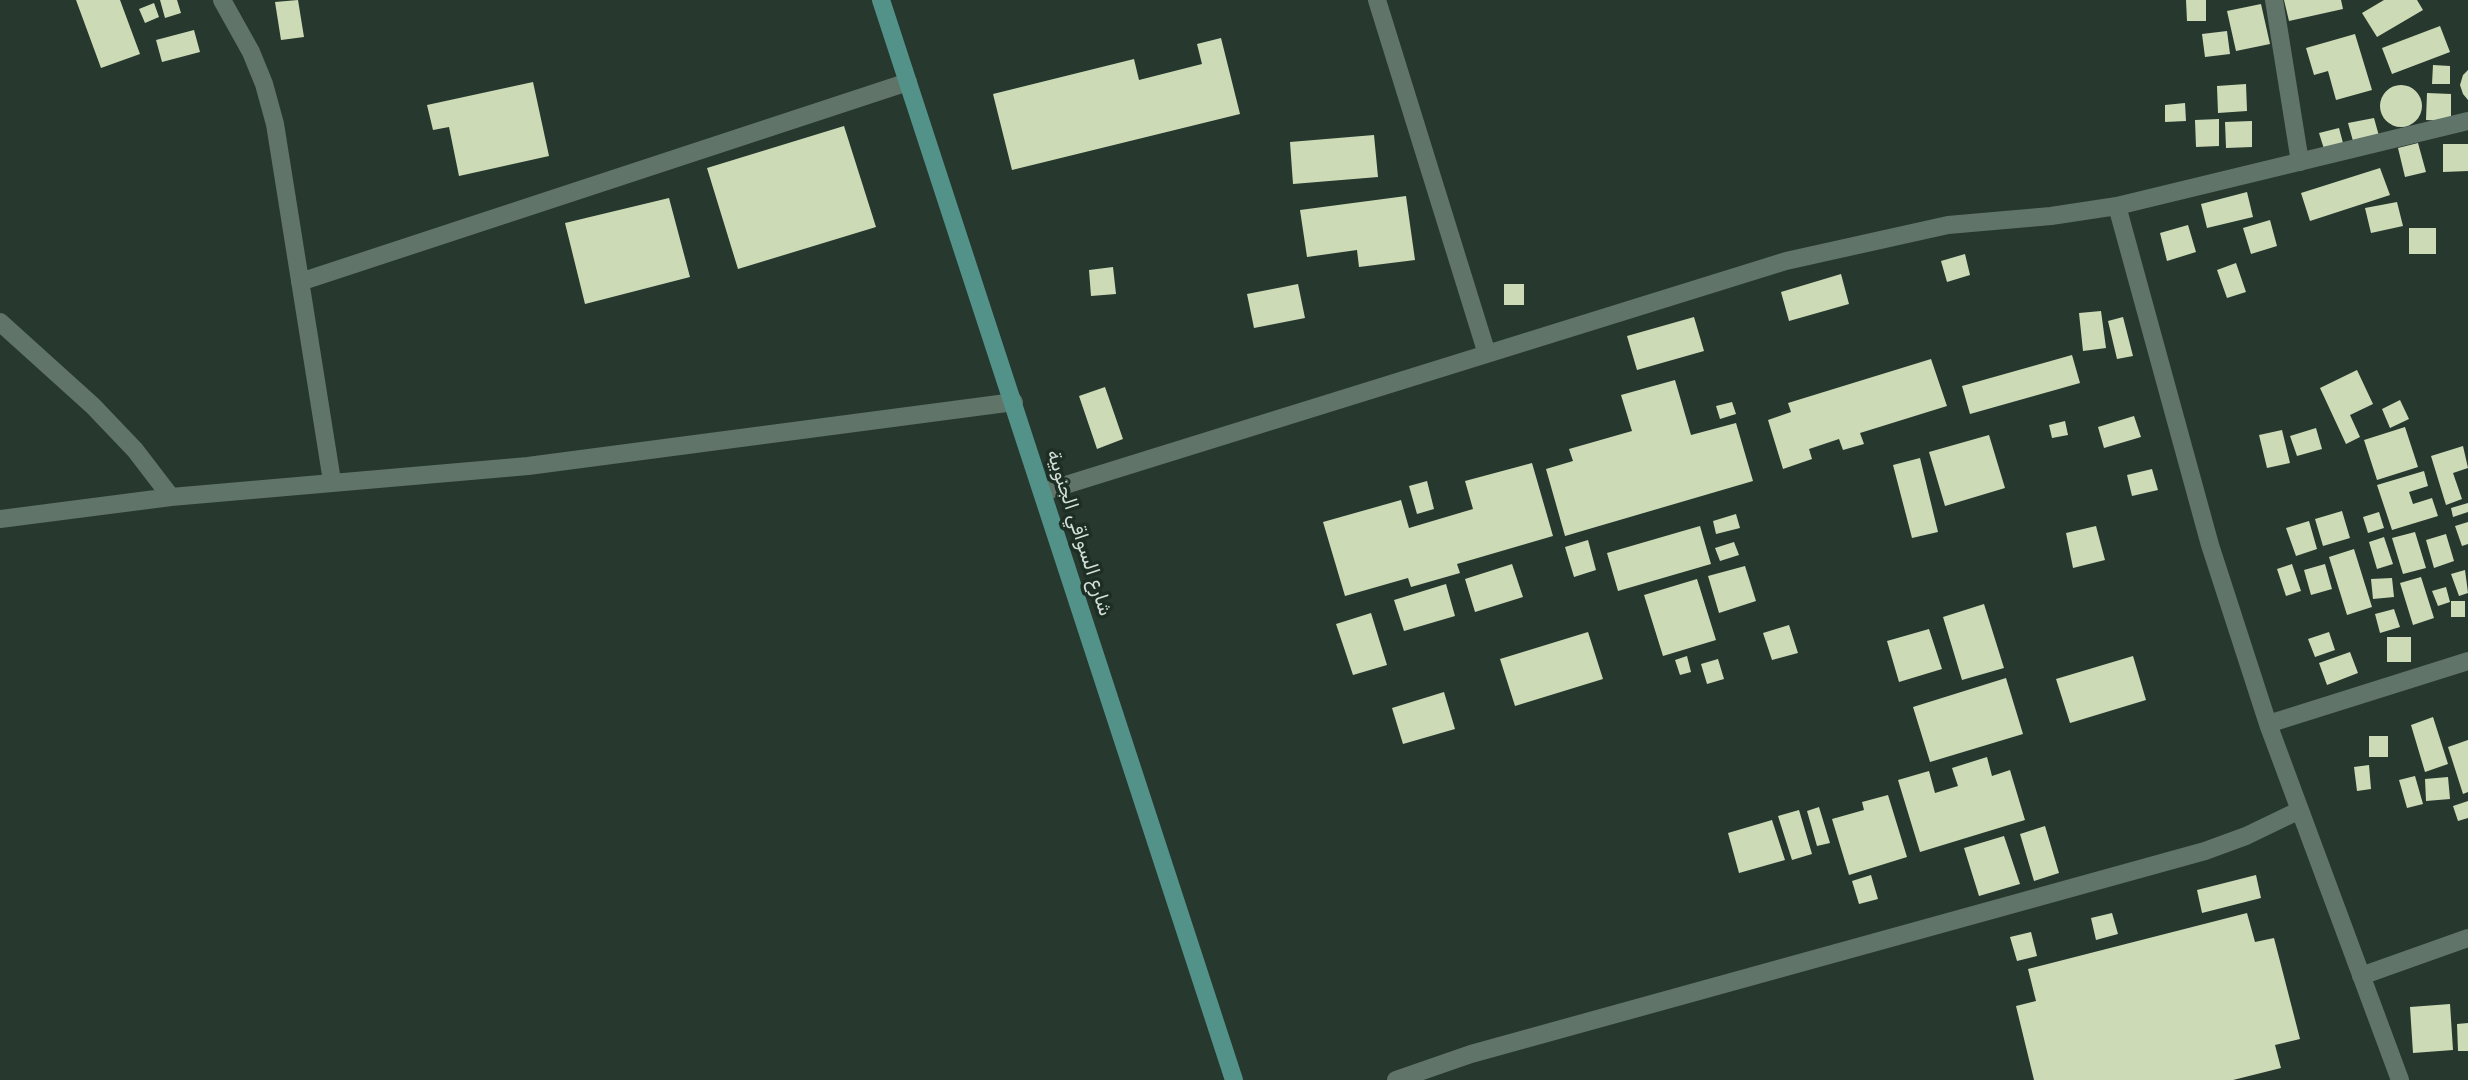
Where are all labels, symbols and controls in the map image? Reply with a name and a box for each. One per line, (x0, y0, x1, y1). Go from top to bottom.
street label: شارع السواقي الجنوبية (1041, 447, 1117, 619)

